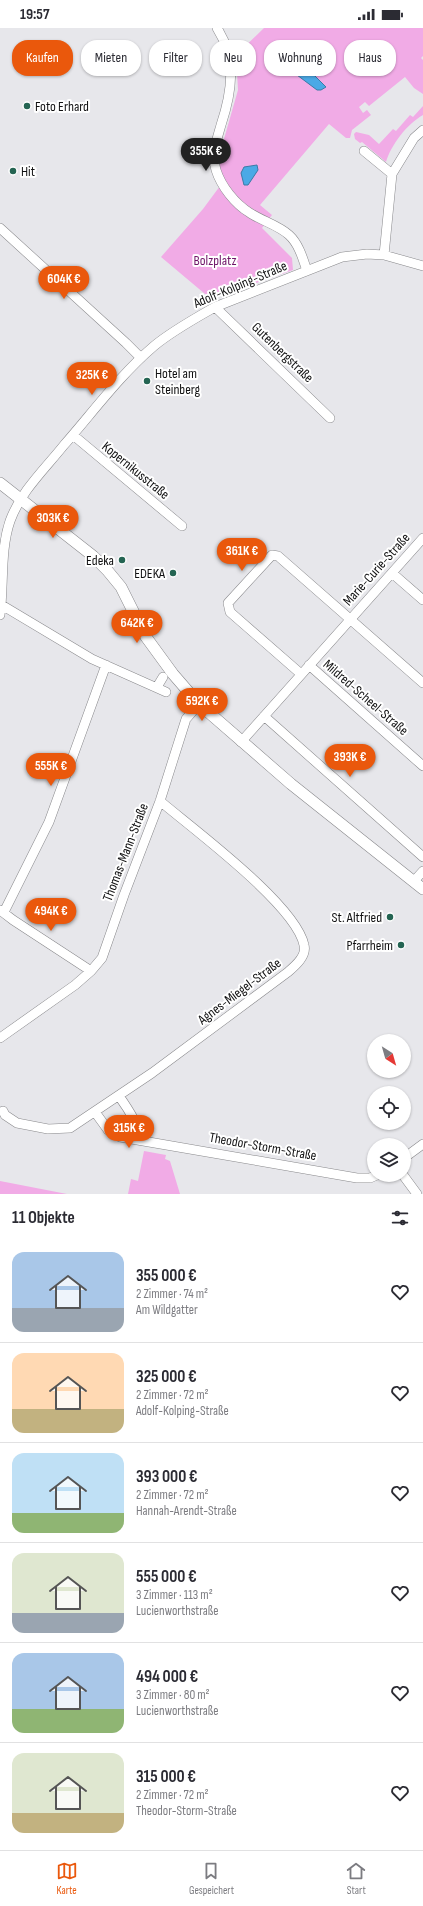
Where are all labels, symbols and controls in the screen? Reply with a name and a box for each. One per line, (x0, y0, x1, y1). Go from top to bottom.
text: 19:57 (20, 5, 49, 24)
chip: Kaufen (12, 40, 73, 76)
chip: Mieten (81, 40, 141, 76)
chip: Filter (149, 40, 202, 76)
chip: Neu (210, 40, 256, 76)
chip: Wohnung (264, 40, 336, 76)
chip: Haus (344, 40, 396, 76)
place label: Foto Erhard (35, 98, 89, 115)
marker: Foto Erhard (22, 101, 32, 111)
pin: 355K € (173, 138, 239, 172)
text: 355K € (190, 143, 222, 159)
place label: Hit (21, 163, 35, 180)
marker: Hit (8, 166, 18, 176)
park label: Bolzplatz (194, 252, 236, 269)
street label: Adolf-Kolping-Straße (190, 257, 289, 312)
pin: 604K € (31, 266, 97, 300)
text: 604K € (47, 271, 81, 287)
street label: Gutenbergstraße (248, 319, 317, 386)
pin: 325K € (59, 362, 125, 396)
place label: Hotel am Steinberg (155, 365, 200, 398)
text: 325K € (76, 367, 108, 383)
marker: Hotel am Steinberg (142, 376, 152, 386)
street label: Kopernikusstraße (98, 438, 173, 503)
pin: 303K € (20, 505, 86, 539)
text: 303K € (37, 510, 69, 526)
street label: Marie-Curie-Straße (339, 529, 413, 609)
pin: 361K € (209, 538, 275, 572)
text: 361K € (226, 543, 258, 559)
place label: Edeka (86, 552, 114, 569)
marker: Edeka (117, 555, 127, 565)
place label: EDEKA (134, 565, 166, 582)
marker: EDEKA (168, 568, 178, 578)
pin: 642K € (104, 610, 170, 644)
text: 642K € (120, 615, 154, 631)
street label: Mildred-Scheel-Straße (320, 656, 412, 739)
pin: 592K € (169, 688, 235, 722)
text: 592K € (186, 693, 218, 709)
pin: 393K € (317, 744, 383, 778)
text: 393K € (334, 749, 366, 765)
pin: 555K € (18, 753, 84, 787)
text: 555K € (35, 758, 67, 774)
street label: Thomas-Mann-Straße (99, 801, 152, 904)
pin: 494K € (18, 898, 84, 932)
text: 494K € (34, 903, 68, 919)
place label: St. Altfried (332, 909, 382, 926)
marker: St. Altfried (385, 912, 395, 922)
place label: Pfarrheim (346, 937, 393, 954)
marker: Pfarrheim (396, 940, 406, 950)
street label: Agnes-Miegel-Straße (194, 955, 284, 1029)
north arrow (367, 1034, 411, 1078)
map controls (367, 1034, 411, 1182)
button: locate (367, 1086, 411, 1130)
pin: 315K € (96, 1115, 162, 1149)
text: 315K € (113, 1120, 145, 1136)
street label: Theodor-Storm-Straße (208, 1129, 318, 1164)
button: layers (367, 1138, 411, 1182)
icon: filters (389, 1207, 411, 1229)
text: 11 Objekte (12, 1208, 75, 1228)
text: 355 000 € (136, 1266, 197, 1286)
icon: home (44, 1268, 92, 1316)
icon: heart (389, 1281, 411, 1303)
text: 2 Zimmer · 74 m² (136, 1286, 208, 1302)
text: Am Wildgatter (136, 1302, 198, 1318)
text: 325 000 € (136, 1367, 197, 1387)
icon: home (44, 1369, 92, 1417)
icon: heart (389, 1382, 411, 1404)
text: 2 Zimmer · 72 m² (136, 1387, 209, 1403)
text: Adolf-Kolping-Straße (136, 1403, 229, 1419)
text: 393 000 € (136, 1467, 198, 1487)
icon: home (44, 1469, 92, 1517)
icon: heart (389, 1482, 411, 1504)
text: 2 Zimmer · 72 m² (136, 1487, 209, 1503)
text: Hannah-Arendt-Straße (136, 1503, 237, 1519)
text: 555 000 € (136, 1567, 197, 1587)
icon: home (44, 1569, 92, 1617)
icon: heart (389, 1582, 411, 1604)
text: 3 Zimmer · 113 m² (136, 1587, 213, 1603)
text: Lucienworthstraße (136, 1603, 219, 1619)
text: 494 000 € (136, 1667, 198, 1687)
icon: home (44, 1669, 92, 1717)
icon: heart (389, 1682, 411, 1704)
text: 3 Zimmer · 80 m² (136, 1687, 210, 1703)
text: Lucienworthstraße (136, 1703, 219, 1719)
text: 315 000 € (136, 1767, 196, 1787)
icon: home (44, 1769, 92, 1817)
icon: heart (389, 1782, 411, 1804)
text: 2 Zimmer · 72 m² (136, 1787, 209, 1803)
text: Theodor-Storm-Straße (136, 1803, 237, 1819)
tab: Karte (56, 1860, 78, 1897)
tab: Gespeichert (189, 1860, 234, 1897)
tab: Start (345, 1860, 367, 1897)

